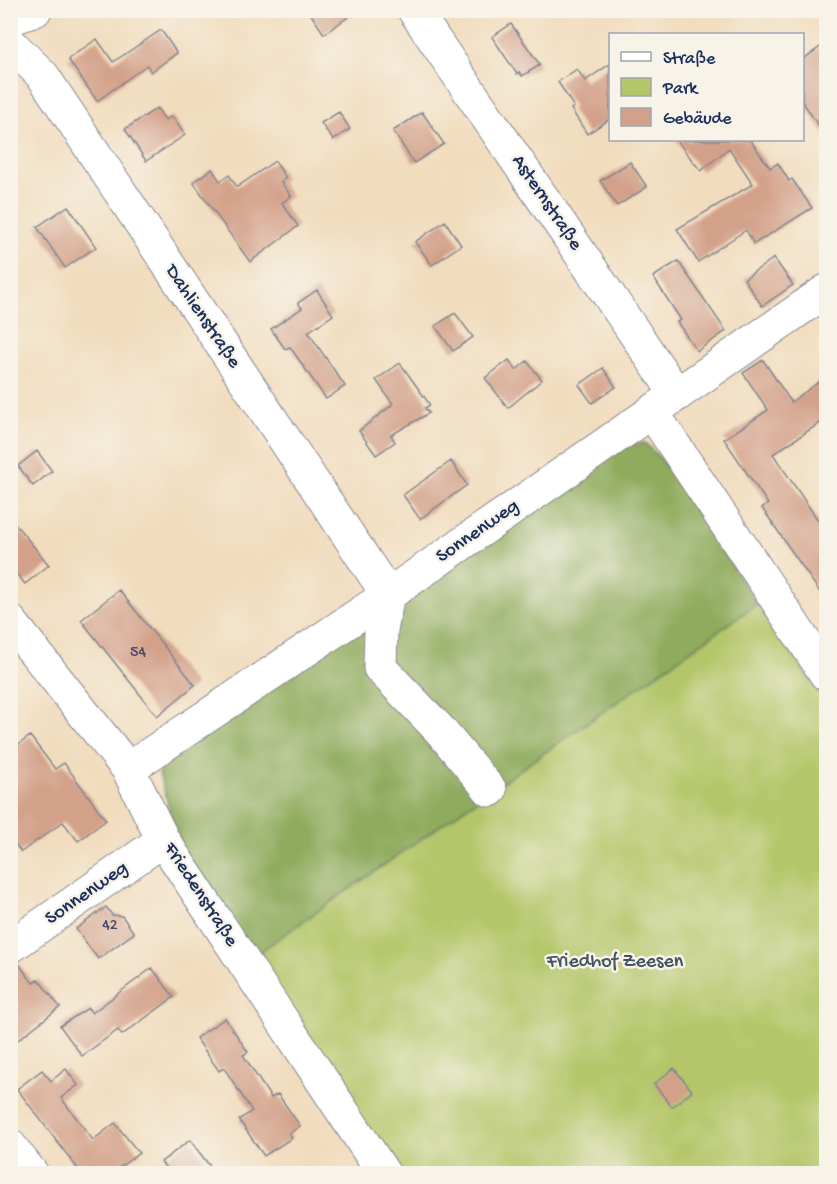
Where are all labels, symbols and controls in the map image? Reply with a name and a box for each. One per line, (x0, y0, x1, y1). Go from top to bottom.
legend (609, 33, 804, 141)
text: Straße (663, 49, 716, 70)
text: Park (662, 79, 699, 100)
text: Gebäude (663, 109, 732, 130)
street label: Asternstraße (506, 151, 587, 256)
street label: Dahlienstraße (158, 259, 245, 374)
street label: Sonnenweg (432, 495, 524, 569)
house number: 54 (130, 644, 146, 663)
street label: Friedenstraße (157, 838, 243, 952)
street label: Sonnenweg (41, 857, 133, 931)
house number: 42 (102, 917, 118, 936)
park label: Friedhof Zeesen (546, 951, 684, 974)

